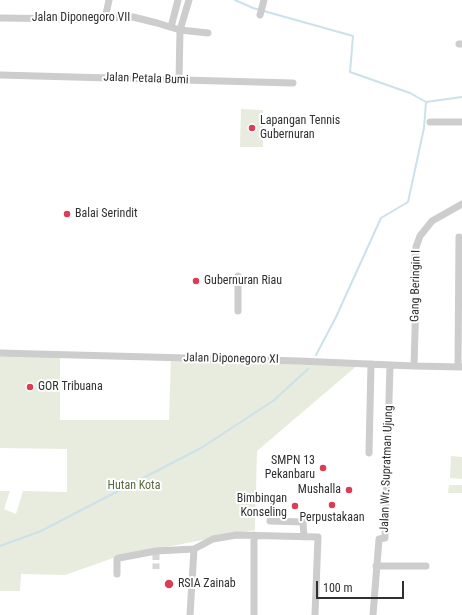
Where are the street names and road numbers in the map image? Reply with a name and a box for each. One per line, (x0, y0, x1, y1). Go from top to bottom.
street label: Jalan Diponegoro VII (32, 11, 130, 25)
street label: Jalan Petala Bumi (103, 70, 189, 88)
street label: Gang Beringin I (408, 250, 424, 322)
street label: Jalan Diponegoro XI (183, 351, 279, 367)
street label: Jalan Wr. Supratman Ujung (378, 405, 396, 533)

